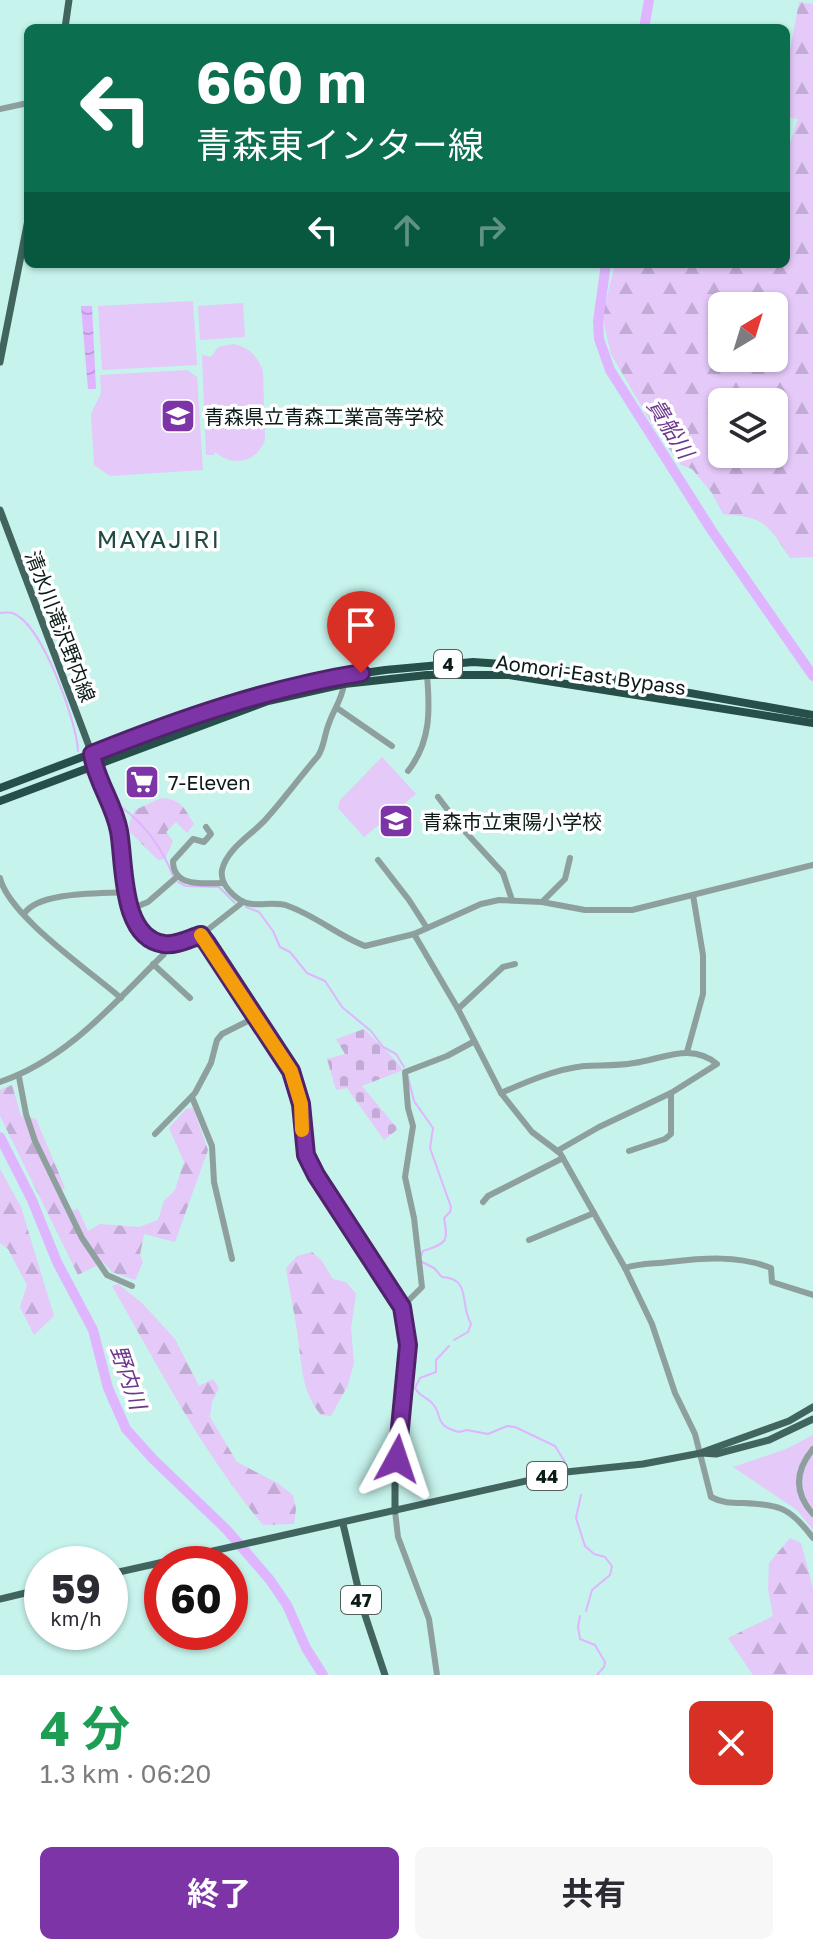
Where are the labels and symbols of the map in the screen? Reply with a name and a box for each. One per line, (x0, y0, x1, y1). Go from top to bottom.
north arrow (708, 292, 788, 372)
water label: 貴船川 (642, 393, 701, 465)
school or university icon: 青森県立青森工業高等学校 (159, 397, 197, 435)
place label: 青森県立青森工業高等学校 (204, 404, 444, 428)
district label: MAYAJIRI (97, 524, 221, 553)
street label: 清水川滝沢野内線 (21, 547, 101, 705)
pin (327, 591, 395, 673)
street label: Aomori-East Bypass (494, 649, 688, 699)
road number: 4 (434, 650, 462, 678)
supermarket icon: 7-Eleven (123, 763, 161, 801)
place label: 7-Eleven (168, 770, 251, 794)
school or university icon: 青森市立東陽小学校 (377, 802, 415, 840)
place label: 青森市立東陽小学校 (422, 809, 602, 833)
water label: 野内川 (105, 1341, 153, 1414)
position arrow (355, 1417, 439, 1501)
road number: 44 (527, 1462, 567, 1490)
speed limit sign: 60 (144, 1546, 248, 1650)
road number: 47 (341, 1586, 381, 1614)

